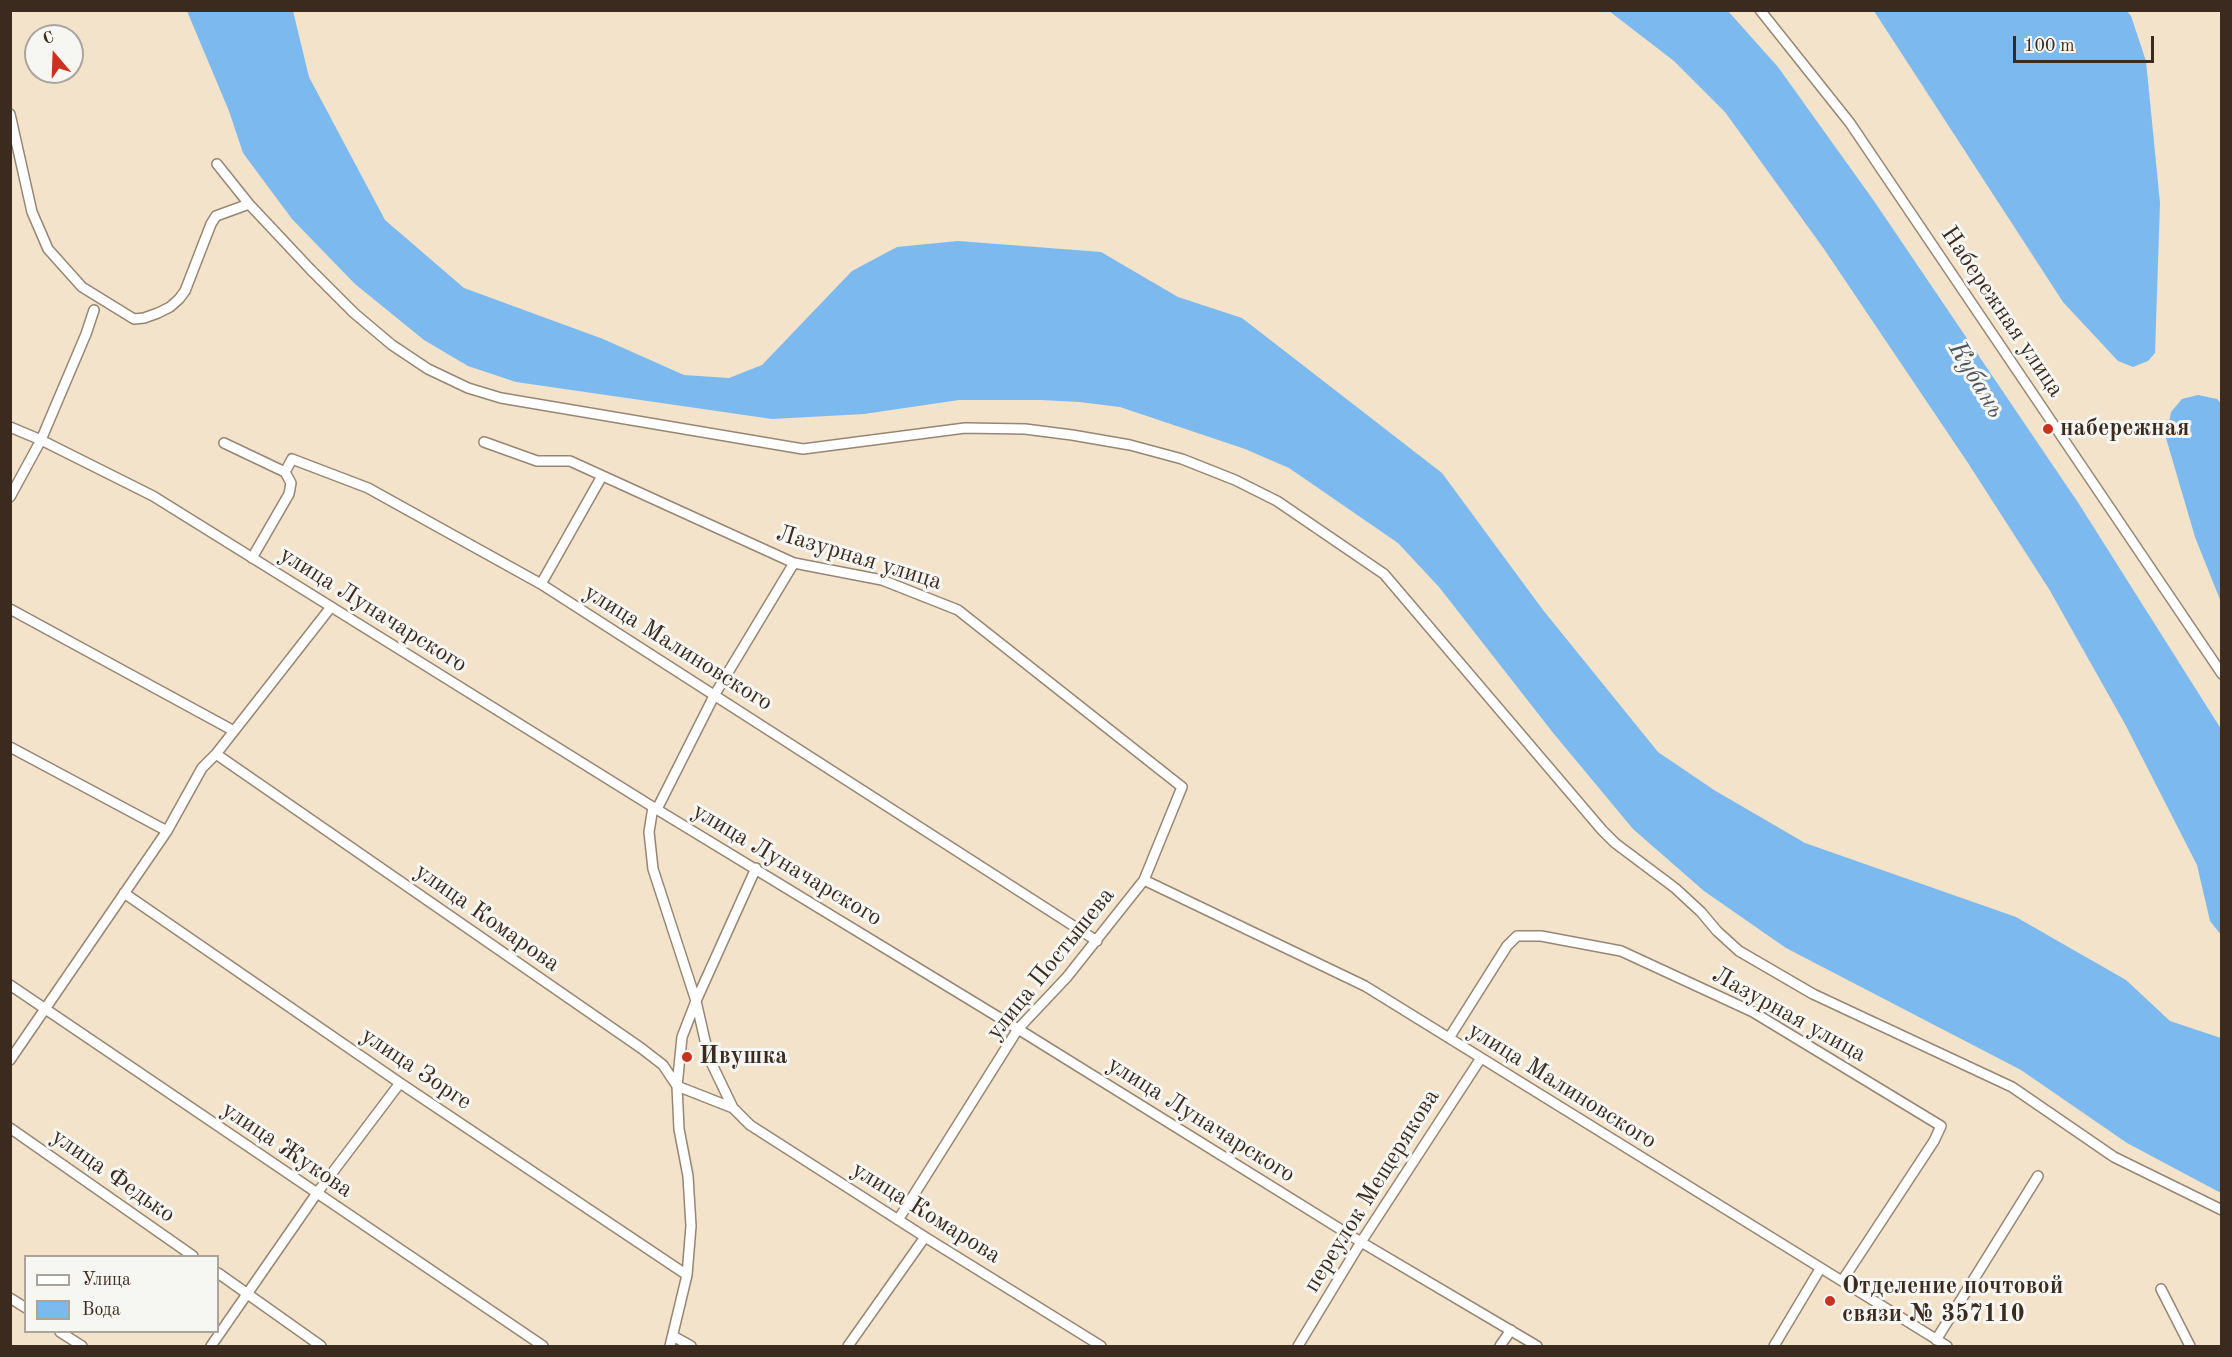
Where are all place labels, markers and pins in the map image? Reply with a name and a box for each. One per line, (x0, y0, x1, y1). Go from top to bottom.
place label: набережная (2060, 415, 2190, 443)
marker: набережная (2041, 422, 2055, 436)
place label: Ивушка (699, 1043, 787, 1071)
marker: Ивушка (680, 1050, 694, 1064)
place label: Отделение почтовой связи № 357110 (1842, 1273, 2063, 1329)
marker: Отделение почтовой связи № 357110 (1823, 1294, 1837, 1308)

